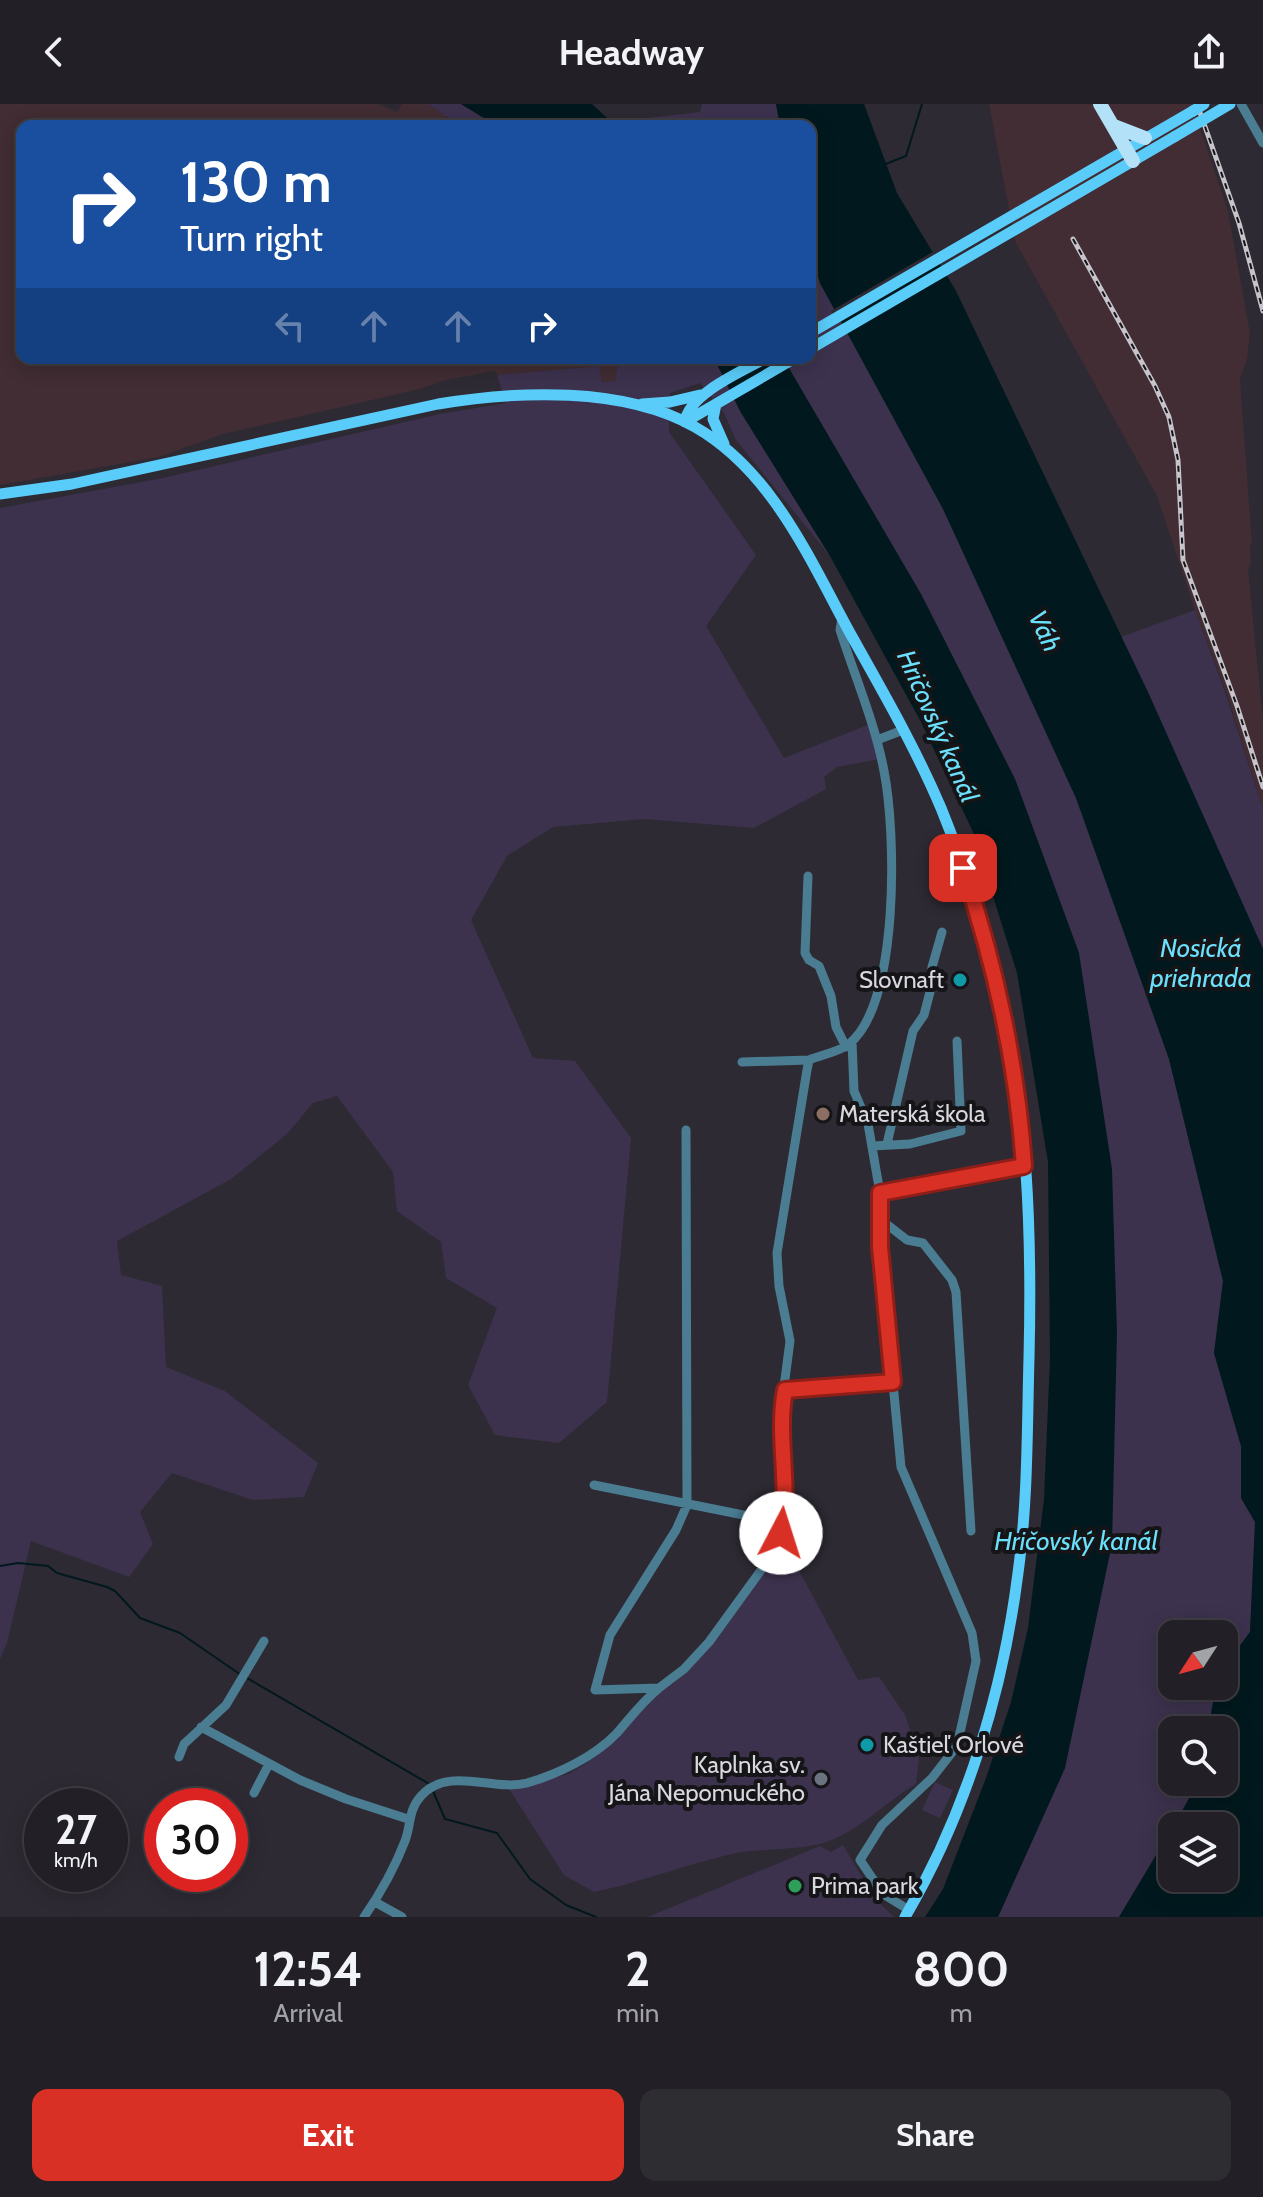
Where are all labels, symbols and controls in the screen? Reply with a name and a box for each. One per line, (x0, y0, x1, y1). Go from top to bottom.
icon: back (32, 30, 76, 74)
text: Headway (559, 30, 704, 74)
icon: share (1187, 30, 1231, 74)
text: 130 m (180, 148, 332, 216)
icon: right (48, 152, 152, 256)
text: Turn right (180, 216, 323, 260)
icon: left (268, 304, 312, 348)
icon: ahead (352, 304, 396, 348)
icon: ahead (436, 304, 480, 348)
icon: right (520, 304, 564, 348)
water label: Váh (1022, 605, 1068, 657)
water label: Hričovský kanál (890, 645, 986, 807)
pin (929, 834, 997, 902)
icon: arrive (941, 846, 985, 890)
water label: Nosická priehrada (1149, 932, 1252, 994)
place label: Slovnaft (859, 965, 944, 994)
marker: Slovnaft (951, 971, 969, 989)
place label: Materská škola (839, 1099, 986, 1128)
marker: Materská škola (814, 1105, 832, 1123)
position arrow (739, 1491, 823, 1575)
water label: Hričovský kanál (994, 1525, 1158, 1557)
north arrow (1158, 1620, 1238, 1700)
map controls (1158, 1620, 1238, 1892)
button: search (1158, 1716, 1238, 1796)
place label: Kaštieľ Orlové (883, 1730, 1024, 1759)
marker: Kaštieľ Orlové (858, 1736, 876, 1754)
place label: Kaplnka sv. Jána Nepomuckého (608, 1750, 805, 1807)
marker: Kaplnka sv. Jána Nepomuckého (812, 1770, 830, 1788)
speed limit sign: 30 (144, 1788, 248, 1892)
text: 27 (55, 1805, 97, 1854)
button: layers (1158, 1812, 1238, 1892)
text: km/h (54, 1848, 98, 1872)
place label: Prima park (811, 1871, 919, 1900)
marker: Prima park (786, 1877, 804, 1895)
text: 12:54 (254, 1940, 363, 1998)
text: 2 (625, 1940, 650, 1998)
text: 800 (913, 1940, 1009, 1998)
text: Arrival (274, 1997, 343, 2029)
text: min (616, 1997, 659, 2029)
text: m (950, 1997, 973, 2029)
button: Exit (32, 2089, 624, 2181)
button: Share (640, 2089, 1231, 2181)

